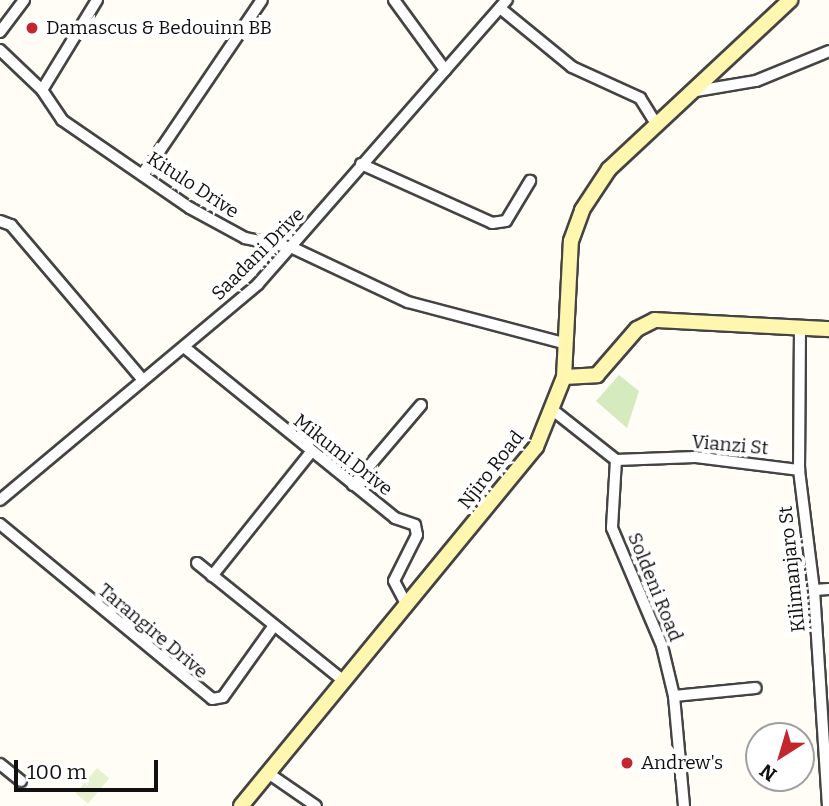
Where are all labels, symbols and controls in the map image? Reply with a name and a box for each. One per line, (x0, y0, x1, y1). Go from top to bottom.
place label: Damascus & Bedouinn BB (46, 17, 272, 39)
marker: Damascus & Bedouinn BB (24, 20, 40, 36)
street label: Kitulo Drive (143, 147, 243, 223)
street label: Saadani Drive (207, 203, 309, 305)
street label: Mikumi Drive (289, 409, 397, 501)
street label: Njiro Road (453, 426, 529, 514)
street label: Vianzi St (691, 430, 769, 460)
street label: Kilimanjaro St (774, 505, 810, 633)
street label: Soldeni Road (623, 529, 687, 645)
street label: Tarangire Drive (94, 579, 212, 683)
north arrow (745, 722, 815, 792)
scale bar (18, 746, 161, 790)
place label: Andrew's (641, 752, 723, 774)
marker: Andrew's (619, 755, 635, 771)
text: 100 m (27, 759, 87, 785)
text: N (755, 759, 781, 786)

